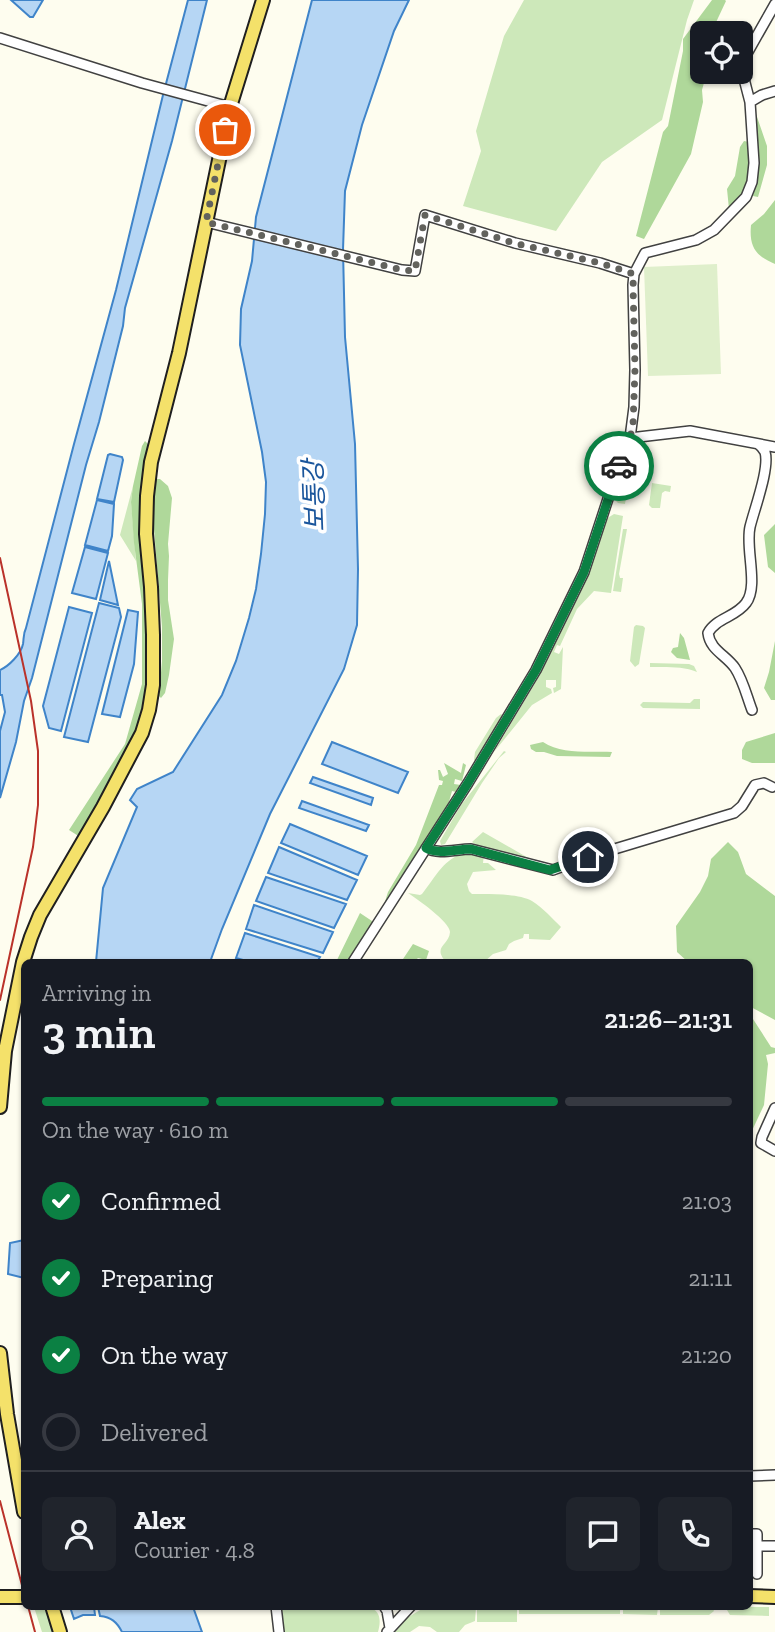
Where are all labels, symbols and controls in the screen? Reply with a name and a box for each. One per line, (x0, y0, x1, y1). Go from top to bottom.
map controls (690, 21, 753, 84)
button: locate (690, 21, 753, 84)
pin (195, 100, 255, 160)
icon: bag (206, 111, 244, 149)
courier (584, 431, 654, 501)
icon: car (600, 447, 638, 485)
water label: 보통강 (297, 457, 331, 532)
pin (558, 827, 618, 887)
icon: home (569, 838, 607, 876)
text: Arriving in (42, 979, 151, 1007)
text: 21:26–21:31 (604, 1003, 732, 1035)
text: 3 min (42, 1005, 155, 1060)
text: On the way · 610 m (42, 1116, 228, 1144)
icon: check (42, 1182, 80, 1220)
text: Confirmed (101, 1185, 221, 1217)
text: 21:03 (682, 1187, 732, 1215)
icon: check (42, 1259, 80, 1297)
text: Preparing (101, 1262, 213, 1294)
text: 21:11 (688, 1264, 732, 1292)
icon: check (42, 1336, 80, 1374)
text: On the way (101, 1339, 228, 1371)
text: 21:20 (681, 1341, 732, 1369)
text: Delivered (101, 1416, 208, 1448)
button: person (42, 1497, 116, 1571)
button: chat (566, 1497, 640, 1571)
button: phone (658, 1497, 732, 1571)
text: Alex (134, 1504, 186, 1536)
text: Courier · 4.8 (134, 1536, 255, 1564)

